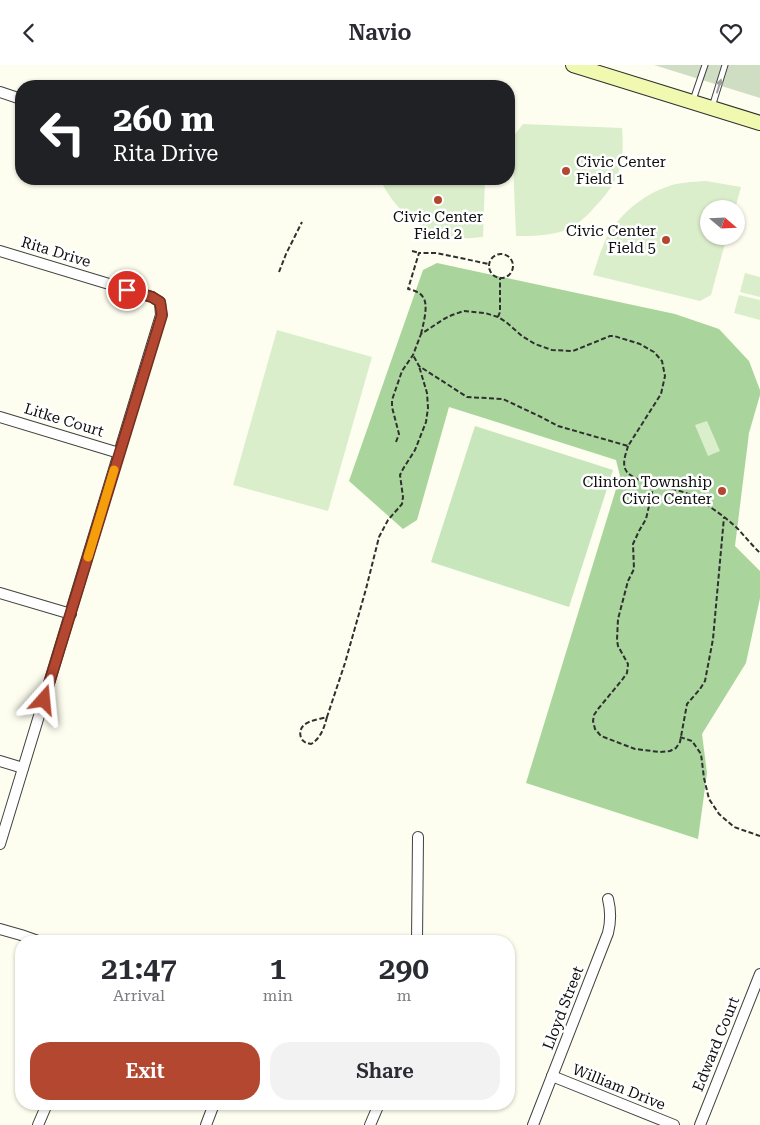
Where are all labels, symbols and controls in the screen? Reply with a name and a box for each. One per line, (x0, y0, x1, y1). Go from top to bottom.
icon: back (15, 19, 43, 47)
icon: heart (717, 19, 745, 47)
text: Navio (348, 20, 412, 45)
one-way arrow (715, 79, 723, 94)
text: 260 m (113, 99, 214, 140)
icon: left (30, 100, 95, 165)
text: Rita Drive (113, 141, 218, 166)
place label: Civic Center Field 1 (576, 153, 666, 188)
marker: Civic Center Field 1 (560, 165, 572, 177)
marker: Civic Center Field 2 (432, 194, 444, 206)
north arrow (700, 200, 745, 245)
map controls (700, 200, 745, 245)
place label: Civic Center Field 2 (393, 208, 483, 243)
place label: Civic Center Field 5 (566, 222, 656, 257)
street label: Rita Drive (19, 233, 93, 271)
marker: Civic Center Field 5 (660, 234, 672, 246)
pin (106, 269, 148, 311)
icon: arrive (113, 276, 141, 304)
street label: Litke Court (22, 399, 106, 441)
place label: Clinton Township Civic Center (583, 473, 712, 508)
marker: Clinton Township Civic Center (716, 485, 728, 497)
position arrow (17, 673, 69, 725)
text: 21:47 (101, 951, 177, 986)
text: 1 (269, 951, 286, 986)
text: 290 (379, 951, 429, 986)
street label: Lloyd Street (539, 963, 587, 1052)
text: Arrival (113, 986, 165, 1005)
text: min (263, 986, 293, 1005)
text: m (397, 986, 411, 1005)
street label: Edward Court (689, 994, 743, 1094)
button: Exit (30, 1042, 260, 1100)
button: Share (270, 1042, 500, 1100)
street label: William Drive (570, 1060, 668, 1114)

